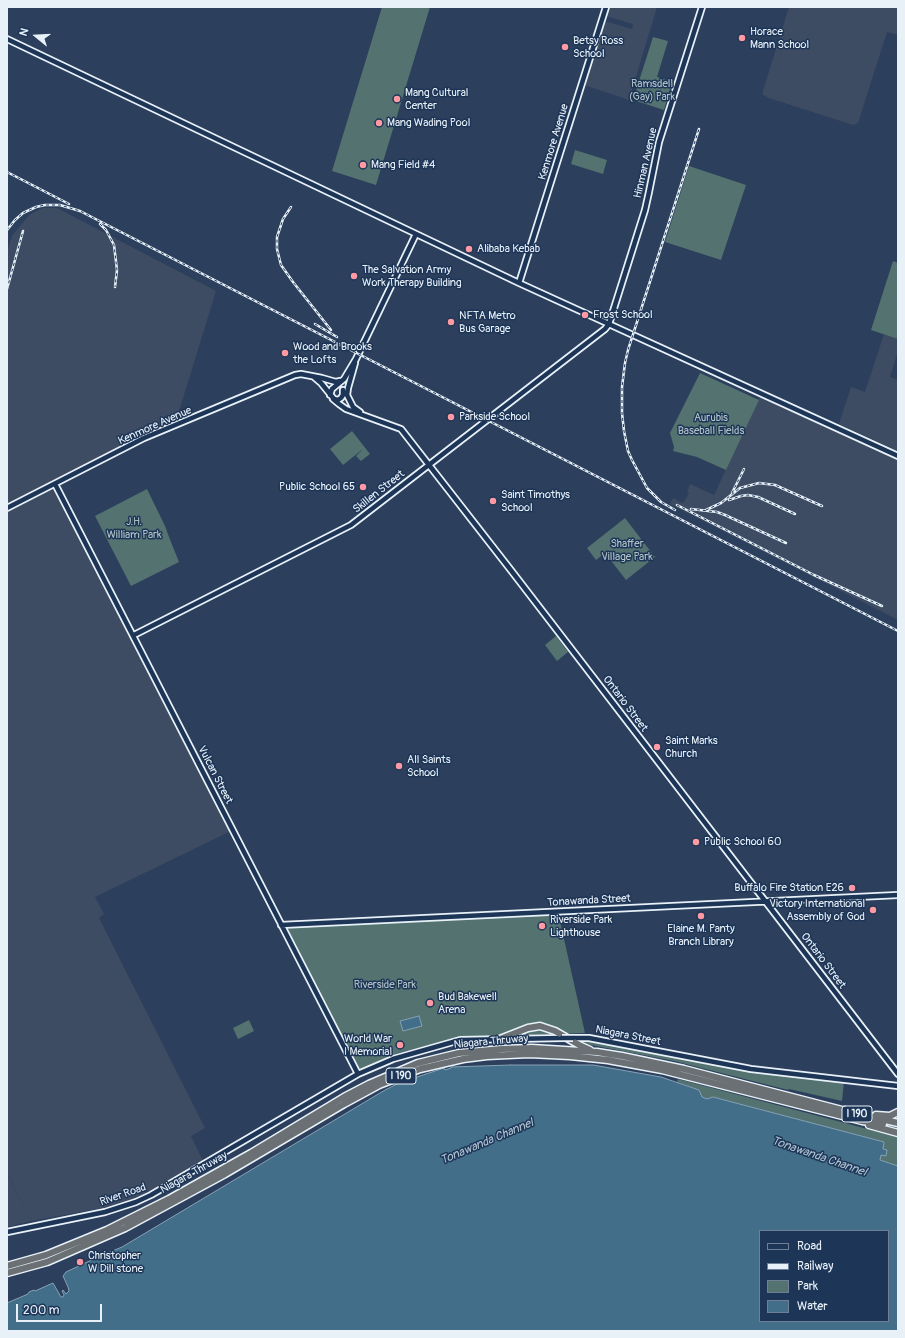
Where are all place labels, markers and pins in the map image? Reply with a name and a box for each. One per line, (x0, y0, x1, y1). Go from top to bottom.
place label: Horace Mann School (750, 25, 809, 51)
marker: Horace Mann School (737, 33, 747, 43)
place label: Betsy Ross School (573, 34, 623, 60)
marker: Betsy Ross School (560, 42, 570, 52)
place label: Mang Cultural Center (405, 86, 468, 112)
marker: Mang Cultural Center (392, 94, 402, 104)
place label: Mang Wading Pool (387, 116, 470, 130)
marker: Mang Wading Pool (374, 118, 384, 128)
place label: Mang Field #4 (371, 158, 435, 172)
marker: Mang Field #4 (358, 160, 368, 170)
place label: Alibaba Kebab (477, 242, 540, 256)
marker: Alibaba Kebab (464, 244, 474, 254)
place label: The Salvation Army Work Therapy Building (362, 263, 462, 289)
marker: The Salvation Army Work Therapy Building (349, 271, 359, 281)
place label: Frost School (593, 308, 653, 322)
place label: NFTA Metro Bus Garage (459, 309, 516, 335)
marker: Frost School (580, 310, 590, 320)
marker: NFTA Metro Bus Garage (446, 317, 456, 327)
place label: Wood and Brooks the Lofts (293, 340, 372, 366)
marker: Wood and Brooks the Lofts (280, 348, 290, 358)
place label: Parkside School (459, 410, 530, 424)
marker: Parkside School (446, 412, 456, 422)
place label: Public School 65 (279, 480, 355, 494)
marker: Public School 65 (358, 482, 368, 492)
place label: Saint Timothys School (501, 488, 570, 514)
marker: Saint Timothys School (488, 496, 498, 506)
place label: Saint Marks Church (665, 734, 718, 760)
marker: Saint Marks Church (652, 742, 662, 752)
place label: All Saints School (407, 753, 451, 779)
marker: All Saints School (394, 761, 404, 771)
place label: Public School 60 (704, 835, 781, 849)
marker: Public School 60 (691, 837, 701, 847)
place label: Buffalo Fire Station E26 (734, 881, 844, 895)
marker: Buffalo Fire Station E26 (847, 883, 857, 893)
place label: Victory International Assembly of God (769, 897, 865, 923)
marker: Victory International Assembly of God (868, 905, 878, 915)
marker: Elaine M. Panty Branch Library (696, 911, 706, 921)
place label: Riverside Park Lighthouse (550, 913, 612, 939)
marker: Riverside Park Lighthouse (537, 921, 547, 931)
place label: Elaine M. Panty Branch Library (667, 922, 735, 948)
place label: Bud Bakewell Arena (438, 990, 497, 1016)
marker: Bud Bakewell Arena (425, 998, 435, 1008)
place label: World War I Memorial (344, 1032, 392, 1058)
marker: World War I Memorial (395, 1040, 405, 1050)
place label: Christopher W Dill stone (88, 1249, 143, 1275)
marker: Christopher W Dill stone (75, 1257, 85, 1267)

